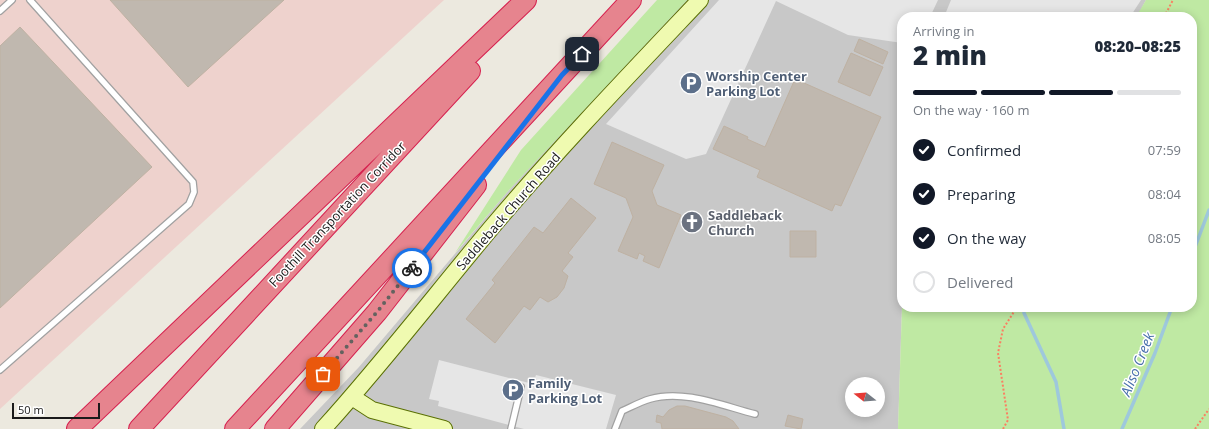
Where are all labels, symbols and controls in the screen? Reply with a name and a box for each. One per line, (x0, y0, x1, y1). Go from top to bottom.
text: Arriving in (913, 22, 975, 40)
text: 08:20–08:25 (1095, 36, 1181, 56)
pin (565, 37, 599, 71)
text: 2 min (913, 37, 987, 73)
icon: home (571, 43, 593, 65)
place label: Worship Center Parking Lot (706, 67, 807, 100)
parking icon: Worship Center Parking Lot (678, 70, 704, 96)
text: On the way · 160 m (913, 101, 1029, 119)
street label: Foothill Transportation Corridor (265, 137, 410, 291)
icon: check (913, 139, 935, 161)
text: Confirmed (947, 140, 1021, 160)
text: 07:59 (1148, 141, 1181, 159)
street label: Saddleback Church Road (452, 148, 564, 274)
icon: check (913, 183, 935, 205)
text: Preparing (947, 184, 1015, 204)
text: 08:04 (1148, 185, 1181, 203)
place label: Saddleback Church (708, 206, 783, 239)
church icon: Saddleback Church (679, 209, 705, 235)
icon: check (913, 227, 935, 249)
text: On the way (947, 228, 1026, 248)
text: 08:05 (1148, 229, 1181, 247)
courier (392, 248, 432, 288)
icon: bike (401, 257, 423, 279)
text: Delivered (947, 272, 1014, 292)
water label: Aliso Creek (1115, 328, 1159, 400)
pin (306, 357, 340, 391)
icon: bag (312, 363, 334, 385)
place label: Family Parking Lot (528, 374, 603, 407)
parking icon: Family Parking Lot (500, 377, 526, 403)
north arrow (845, 377, 885, 417)
map controls (845, 377, 885, 417)
scale bar (12, 401, 100, 420)
text: 50 m (18, 402, 44, 417)

